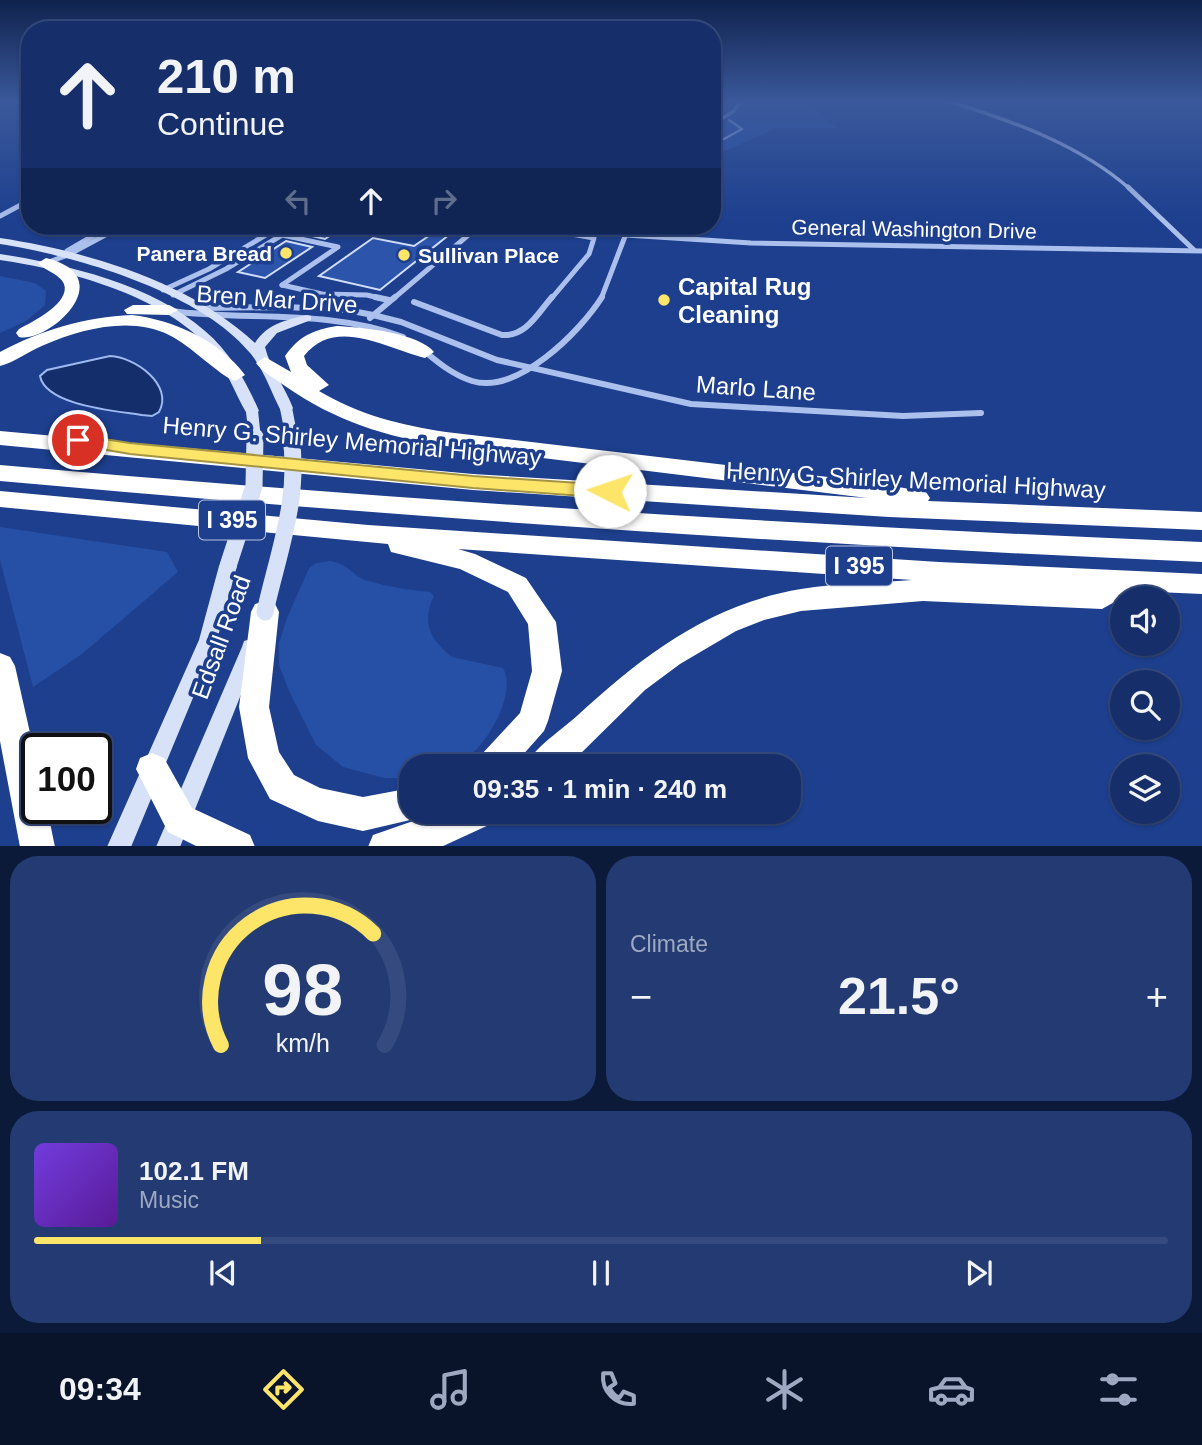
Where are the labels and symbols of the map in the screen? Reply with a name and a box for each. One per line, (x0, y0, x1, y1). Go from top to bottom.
street label: General Washington Drive (791, 215, 1037, 243)
place label: Panera Bread (137, 242, 272, 265)
place label: Sullivan Place (418, 244, 559, 267)
marker: Panera Bread (278, 245, 294, 261)
marker: Sullivan Place (396, 247, 412, 263)
place label: Capital Rug Cleaning (678, 273, 811, 328)
street label: Bren Mar Drive (196, 280, 358, 318)
marker: Capital Rug Cleaning (656, 292, 672, 308)
street label: Marlo Lane (695, 370, 817, 406)
pin (48, 410, 108, 470)
street label: Henry G. Shirley Memorial Highway (161, 411, 543, 471)
position arrow (573, 454, 647, 528)
street label: Henry G. Shirley Memorial Highway (725, 457, 1107, 503)
road number: I 395 (199, 500, 265, 540)
road number: I 395 (826, 546, 892, 586)
street label: Edsall Road (186, 572, 256, 702)
speed limit sign: 100 (21, 733, 112, 824)

